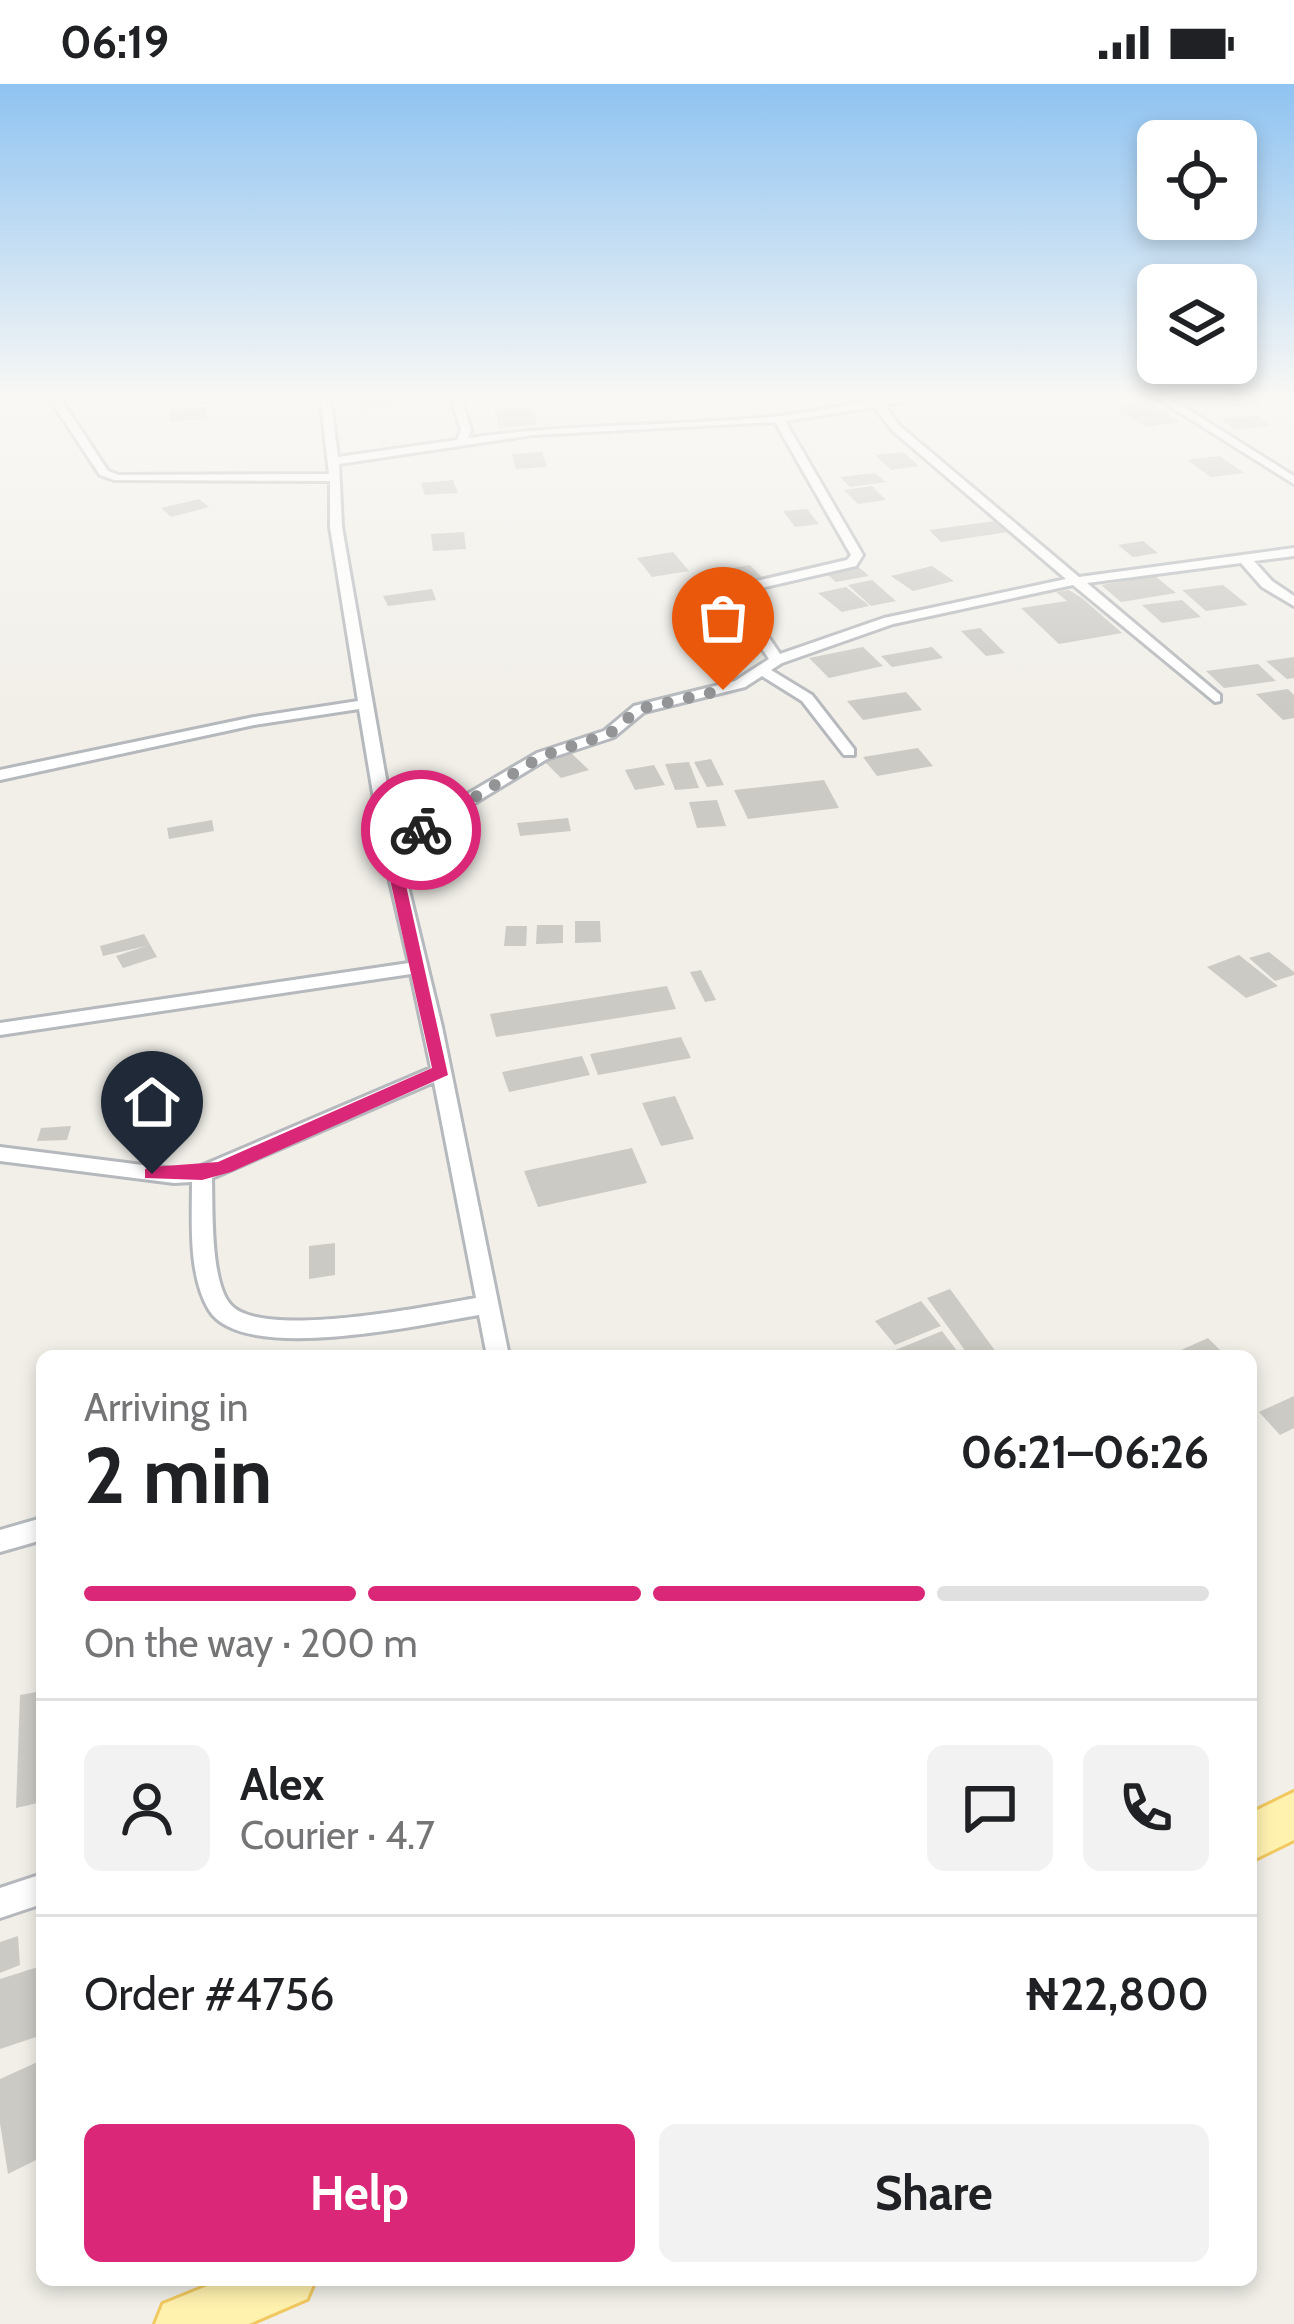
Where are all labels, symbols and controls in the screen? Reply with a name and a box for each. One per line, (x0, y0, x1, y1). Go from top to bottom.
text: 06:19 (60, 15, 169, 69)
map controls (1137, 120, 1257, 384)
button: locate (1137, 120, 1257, 240)
button: layers (1137, 264, 1257, 384)
pin (672, 567, 774, 690)
icon: bag (690, 585, 756, 651)
courier (361, 770, 481, 890)
icon: bike (388, 797, 454, 863)
pin (101, 1051, 203, 1174)
icon: home (119, 1069, 185, 1135)
text: Arriving in (84, 1383, 248, 1431)
text: 06:21–06:26 (961, 1425, 1209, 1479)
text: 2 min (84, 1428, 272, 1523)
text: On the way · 200 m (84, 1619, 418, 1667)
button: person (84, 1745, 210, 1871)
button: chat (927, 1745, 1053, 1871)
button: phone (1083, 1745, 1209, 1871)
text: Alex (240, 1757, 324, 1811)
text: Courier · 4.7 (240, 1811, 435, 1859)
text: Order #4756 (84, 1967, 335, 2021)
text: ₦22,800 (1024, 1967, 1209, 2021)
button: Help (84, 2124, 635, 2262)
button: Share (659, 2124, 1209, 2262)

